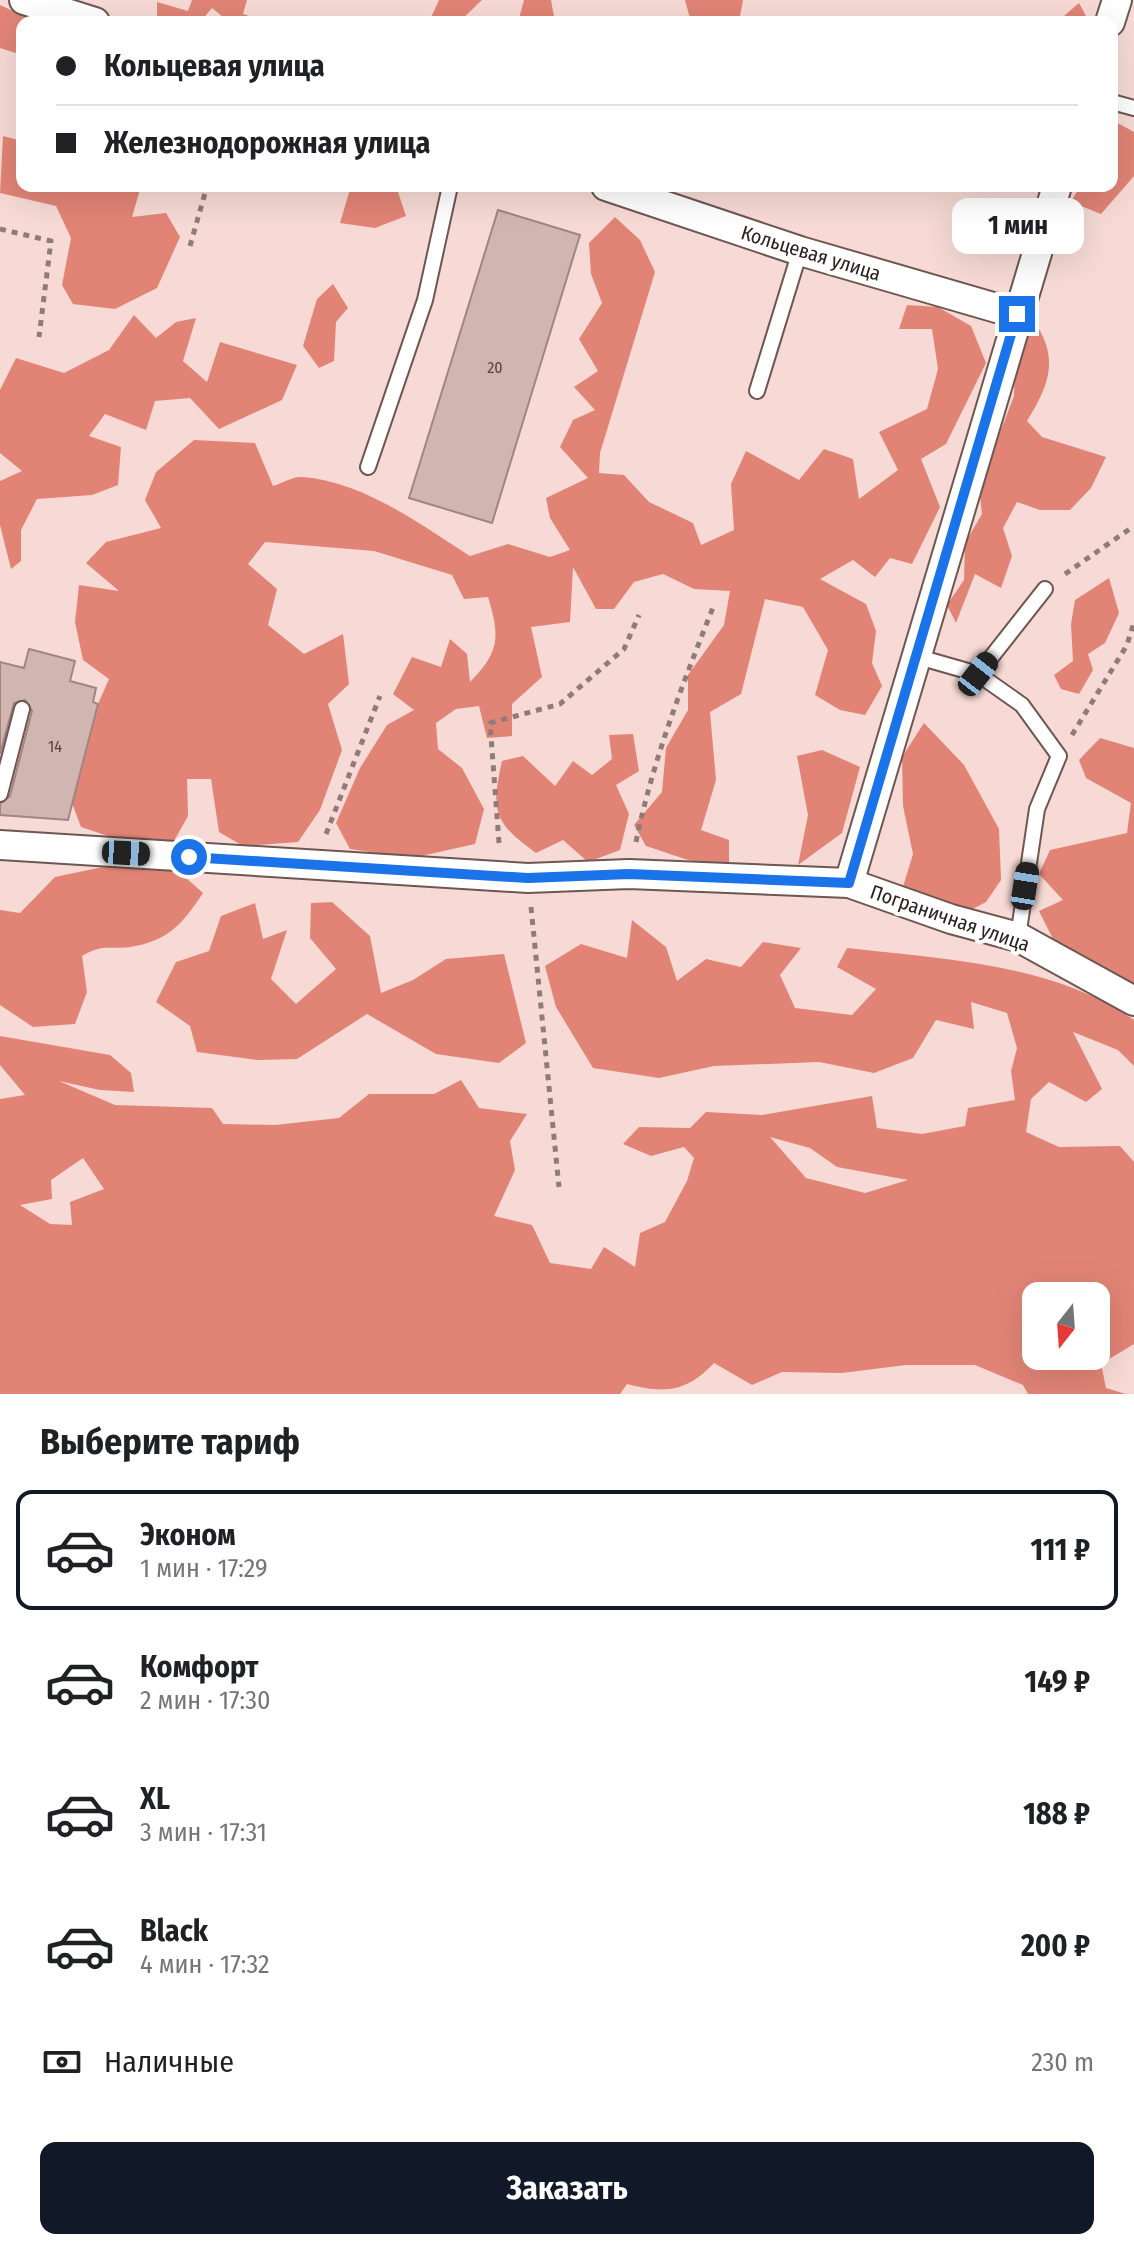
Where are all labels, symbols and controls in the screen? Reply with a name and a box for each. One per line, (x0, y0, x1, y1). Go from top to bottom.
text: Кольцевая улица (104, 48, 325, 84)
text: Железнодорожная улица (104, 125, 430, 161)
callout: 1 мин (951, 198, 1083, 254)
text: 1 мин (988, 210, 1048, 241)
street label: Кольцевая улица (738, 220, 884, 286)
route end (999, 296, 1035, 332)
house number: 20 (487, 358, 503, 377)
car (954, 648, 1002, 700)
house number: 14 (48, 737, 62, 756)
route start (171, 839, 207, 875)
car (101, 840, 151, 866)
car (1009, 860, 1041, 912)
street label: Пограничная улица (867, 879, 1033, 957)
north arrow (1022, 1282, 1110, 1370)
map controls (1022, 1282, 1110, 1370)
text: Выберите тариф (40, 1420, 300, 1464)
icon: car (44, 1514, 116, 1586)
text: Эконом (140, 1517, 236, 1553)
text: 111 ₽ (1031, 1532, 1090, 1568)
text: 1 мин · 17:29 (140, 1553, 268, 1584)
icon: car (44, 1646, 116, 1718)
text: Комфорт (140, 1649, 258, 1685)
text: 149 ₽ (1024, 1664, 1090, 1700)
text: 2 мин · 17:30 (140, 1685, 271, 1716)
icon: car (44, 1778, 116, 1850)
text: XL (140, 1781, 170, 1817)
text: 188 ₽ (1023, 1796, 1090, 1832)
text: 3 мин · 17:31 (140, 1817, 267, 1848)
icon: car (44, 1910, 116, 1982)
text: Black (140, 1913, 208, 1949)
text: 200 ₽ (1021, 1928, 1090, 1964)
text: 4 мин · 17:32 (140, 1949, 269, 1980)
icon: cash (40, 2040, 84, 2084)
text: Наличные (104, 2044, 234, 2080)
text: 230 m (1031, 2047, 1094, 2078)
button: Заказать (40, 2142, 1094, 2234)

